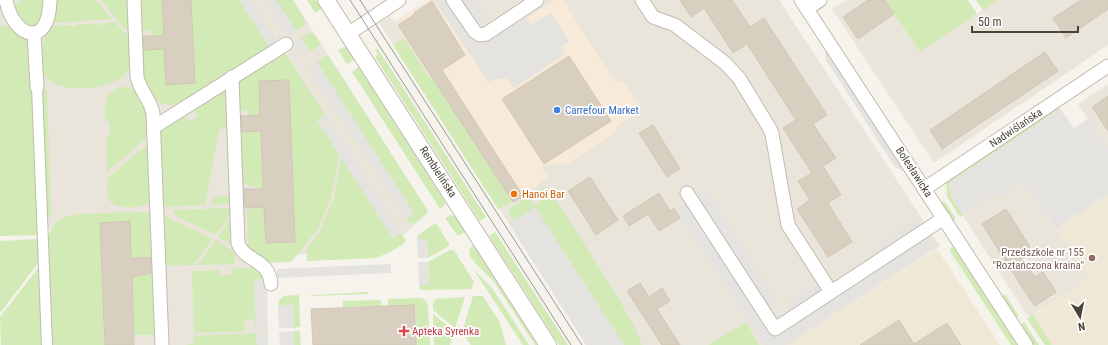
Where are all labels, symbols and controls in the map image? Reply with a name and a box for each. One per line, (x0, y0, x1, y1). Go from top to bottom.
scale bar (972, 8, 1078, 34)
text: 50 m (978, 15, 1002, 29)
place label: Carrefour Market (565, 104, 639, 117)
marker: Carrefour Market (552, 105, 562, 115)
street label: Nadwiślańska (987, 106, 1045, 150)
street label: Rembielińska (417, 144, 459, 200)
street label: Bolesławicka (893, 144, 935, 200)
place label: Hanoi Bar (522, 188, 565, 201)
marker: Hanoi Bar (509, 189, 519, 199)
place label: Przedszkole nr 155 "Roztańczona kraina" (992, 246, 1084, 272)
marker: Przedszkole nr 155 "Roztańczona kraina" (1087, 253, 1097, 263)
north arrow (1060, 297, 1100, 337)
text: N (1077, 319, 1086, 333)
place label: Apteka Syrenka (412, 325, 479, 338)
marker: Apteka Syrenka (399, 326, 409, 336)

